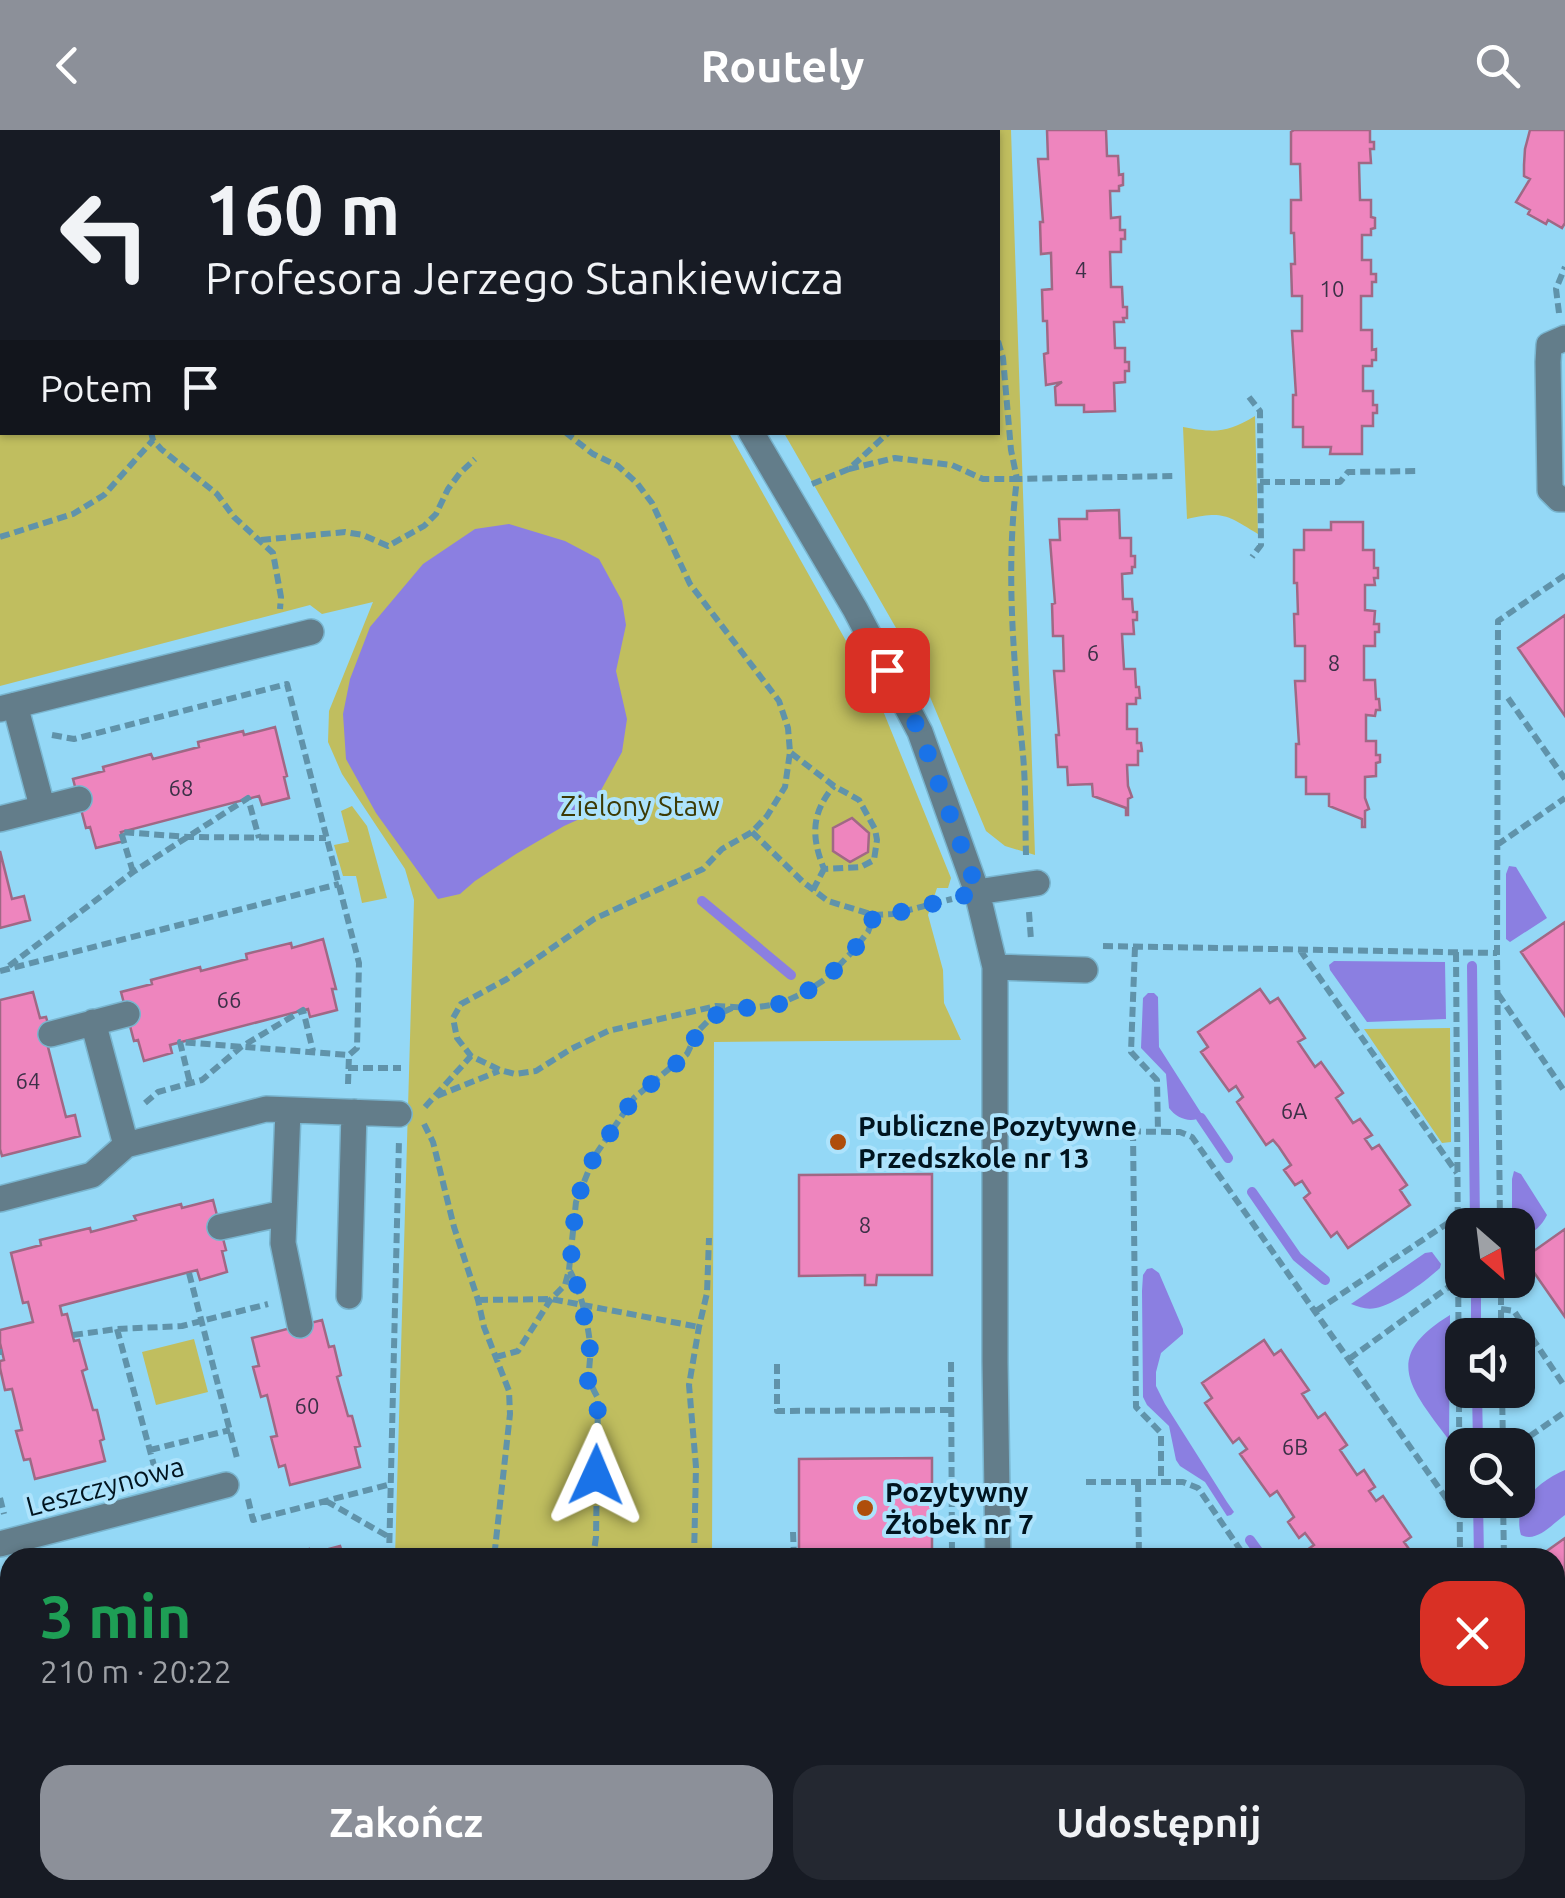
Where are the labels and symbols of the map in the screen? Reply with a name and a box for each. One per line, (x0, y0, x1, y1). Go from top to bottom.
house number: 4 (1075, 257, 1087, 282)
house number: 10 (1320, 276, 1344, 301)
pin (845, 628, 930, 713)
house number: 6 (1087, 640, 1099, 665)
house number: 8 (1328, 650, 1340, 675)
house number: 68 (169, 775, 193, 800)
park label: Zielony Staw (560, 790, 720, 821)
house number: 66 (217, 987, 241, 1012)
house number: 64 (16, 1068, 40, 1093)
house number: 6A (1281, 1098, 1308, 1123)
place label: Publiczne Pozytywne Przedszkole nr 13 (858, 1110, 1137, 1173)
marker: Publiczne Pozytywne Przedszkole nr 13 (827, 1131, 849, 1153)
north arrow (1445, 1208, 1535, 1298)
house number: 8 (859, 1212, 871, 1237)
house number: 60 (295, 1393, 319, 1418)
position arrow (544, 1423, 648, 1527)
house number: 6B (1282, 1434, 1308, 1459)
street label: Leszczynowa (22, 1450, 187, 1521)
place label: Pozytywny Żłobek nr 7 (885, 1476, 1034, 1539)
marker: Pozytywny Żłobek nr 7 (854, 1497, 876, 1519)

